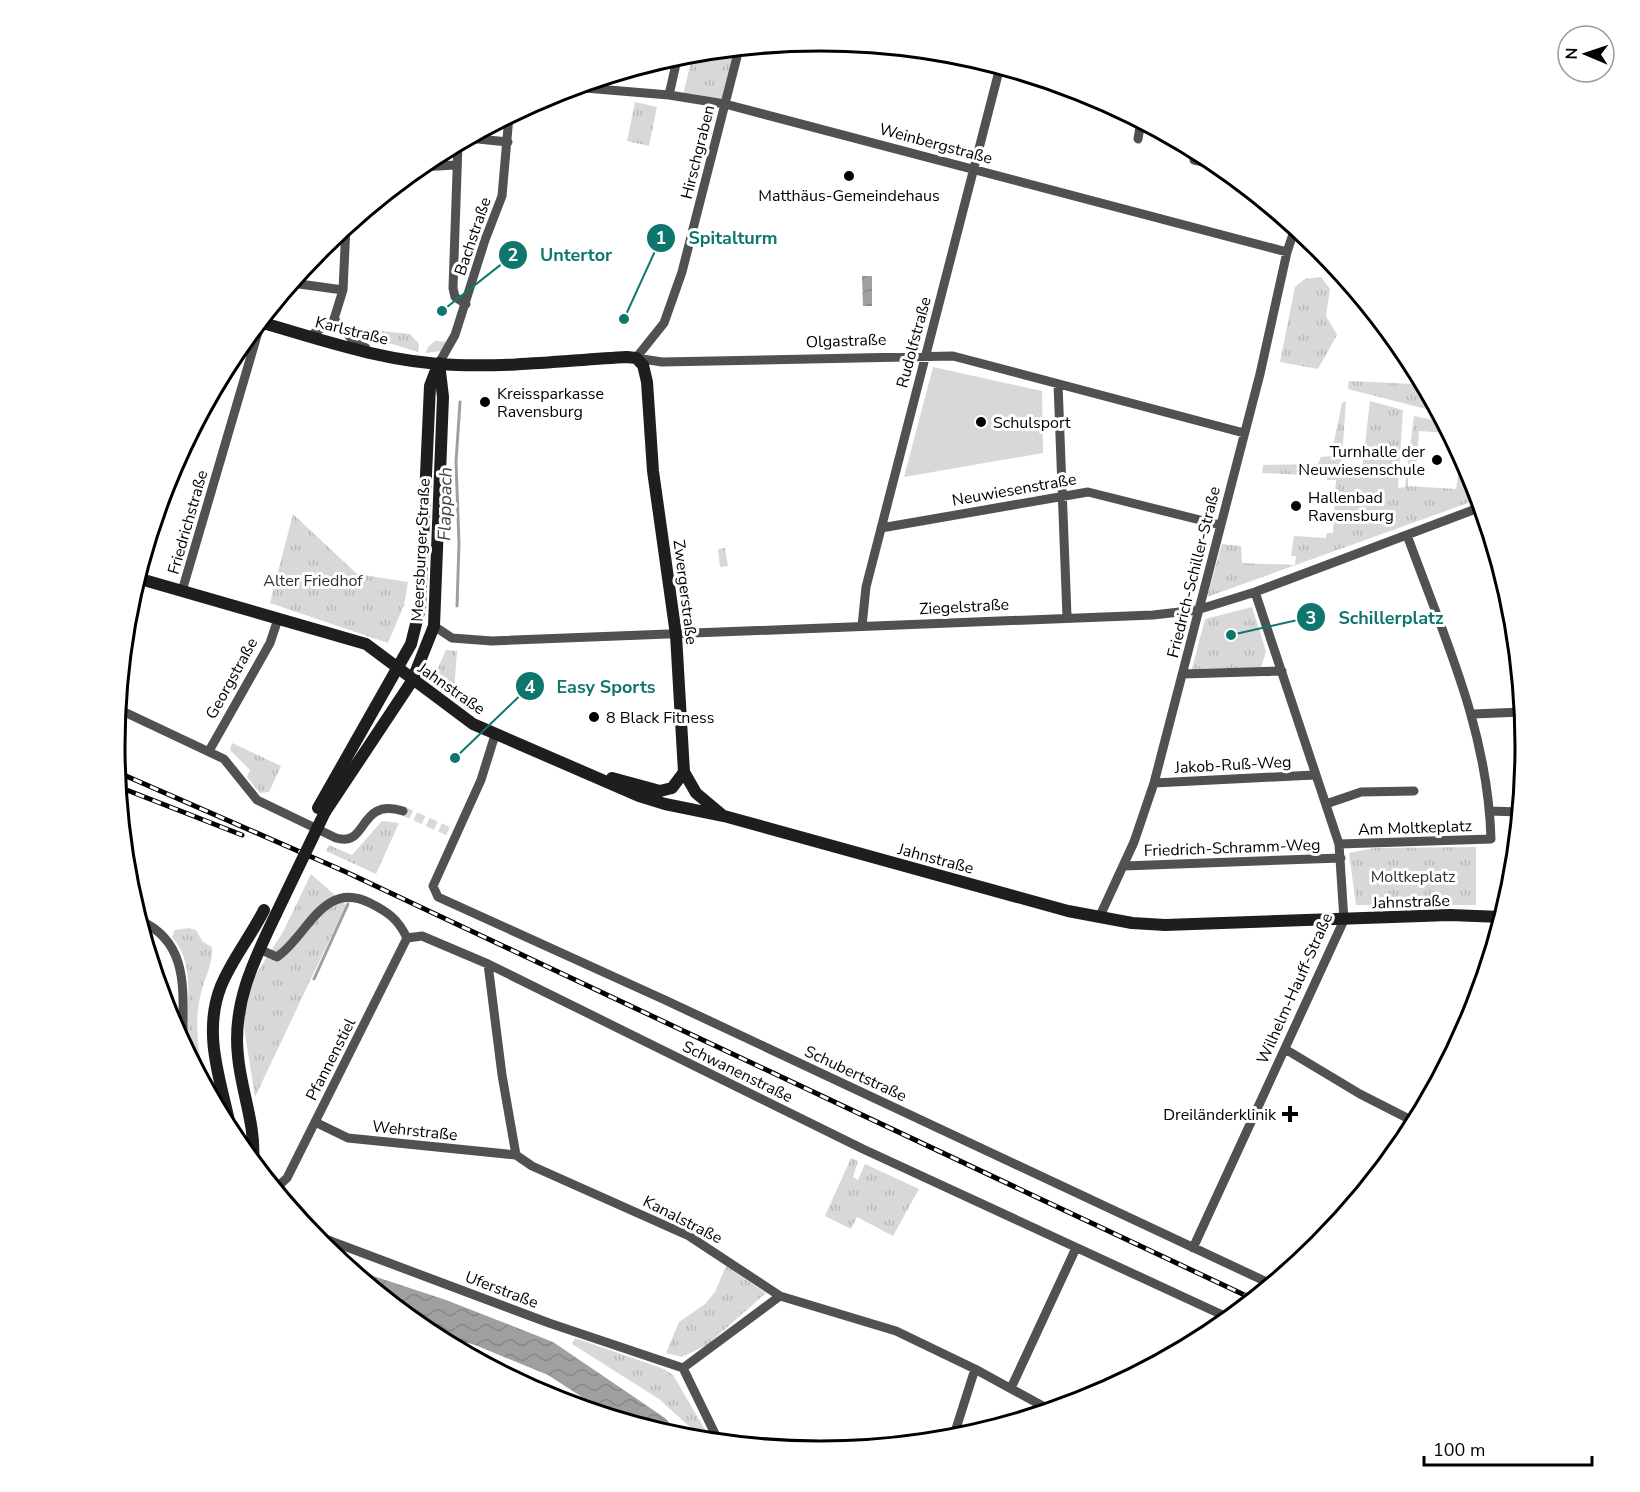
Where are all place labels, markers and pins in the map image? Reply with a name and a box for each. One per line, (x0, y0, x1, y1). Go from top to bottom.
marker: Matthäus-Gemeindehaus (842, 169, 856, 183)
place label: Matthäus-Gemeindehaus (758, 185, 940, 207)
callout: Spitalturm (646, 220, 790, 256)
callout: Untertor (498, 237, 624, 273)
place label: Kreissparkasse Ravensburg (497, 383, 604, 423)
marker: Kreissparkasse Ravensburg (478, 395, 492, 409)
place label: Schulsport (993, 412, 1071, 434)
marker: Schulsport (974, 415, 988, 429)
place label: Turnhalle der Neuwiesenschule (1298, 441, 1425, 481)
marker: Turnhalle der Neuwiesenschule (1430, 453, 1444, 467)
place label: Hallenbad Ravensburg (1308, 487, 1394, 527)
marker: Hallenbad Ravensburg (1289, 499, 1303, 513)
callout: Schillerplatz (1296, 599, 1455, 635)
callout: Easy Sports (515, 668, 668, 704)
place label: 8 Black Fitness (606, 707, 714, 729)
marker: 8 Black Fitness (587, 710, 601, 724)
place label: Dreiländerklinik (1163, 1104, 1277, 1126)
marker: Dreiländerklinik (1281, 1105, 1299, 1123)

